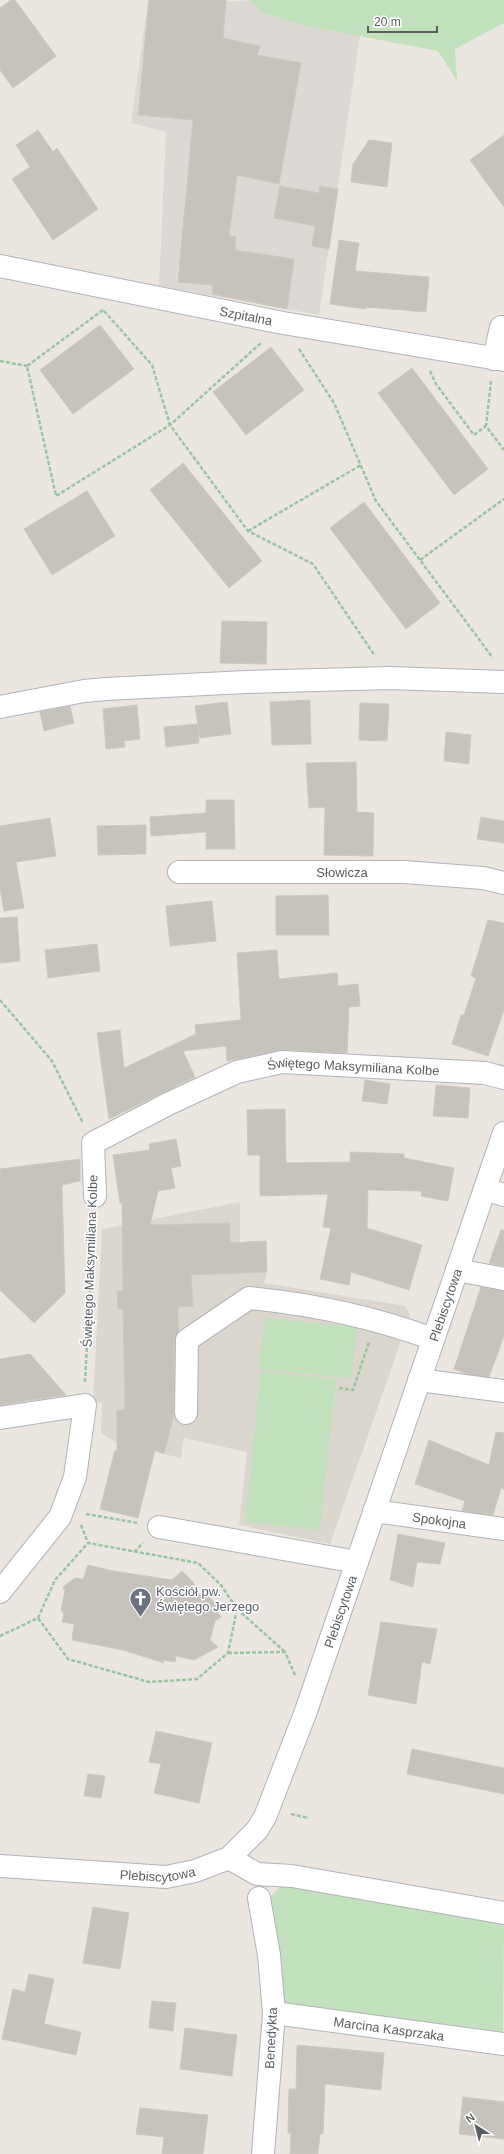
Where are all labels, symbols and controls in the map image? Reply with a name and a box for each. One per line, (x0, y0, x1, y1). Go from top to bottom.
scale bar (368, 8, 437, 34)
text: 20 m (374, 15, 401, 29)
street label: Szpitalna (218, 303, 275, 328)
street label: Słowicza (316, 865, 368, 880)
street label: Świętego Maksymiliana Kolbe (266, 1054, 440, 1078)
street label: Świętego Maksymiliana Kolbe (79, 1174, 101, 1348)
street label: Plebiscytowa (426, 1266, 465, 1343)
street label: Spokojna (411, 1509, 468, 1531)
street label: Plebiscytowa (321, 1573, 360, 1650)
place label: Kościół pw. Świętego Jerzego (156, 1584, 259, 1614)
church icon: Kościół pw. Świętego Jerzego (128, 1585, 154, 1618)
street label: Plebiscytowa (119, 1864, 197, 1885)
street label: Benedykta (262, 2006, 280, 2069)
street label: Marcina Kasprzaka (333, 2014, 446, 2043)
north arrow (456, 2106, 496, 2146)
text: N (463, 2111, 477, 2125)

